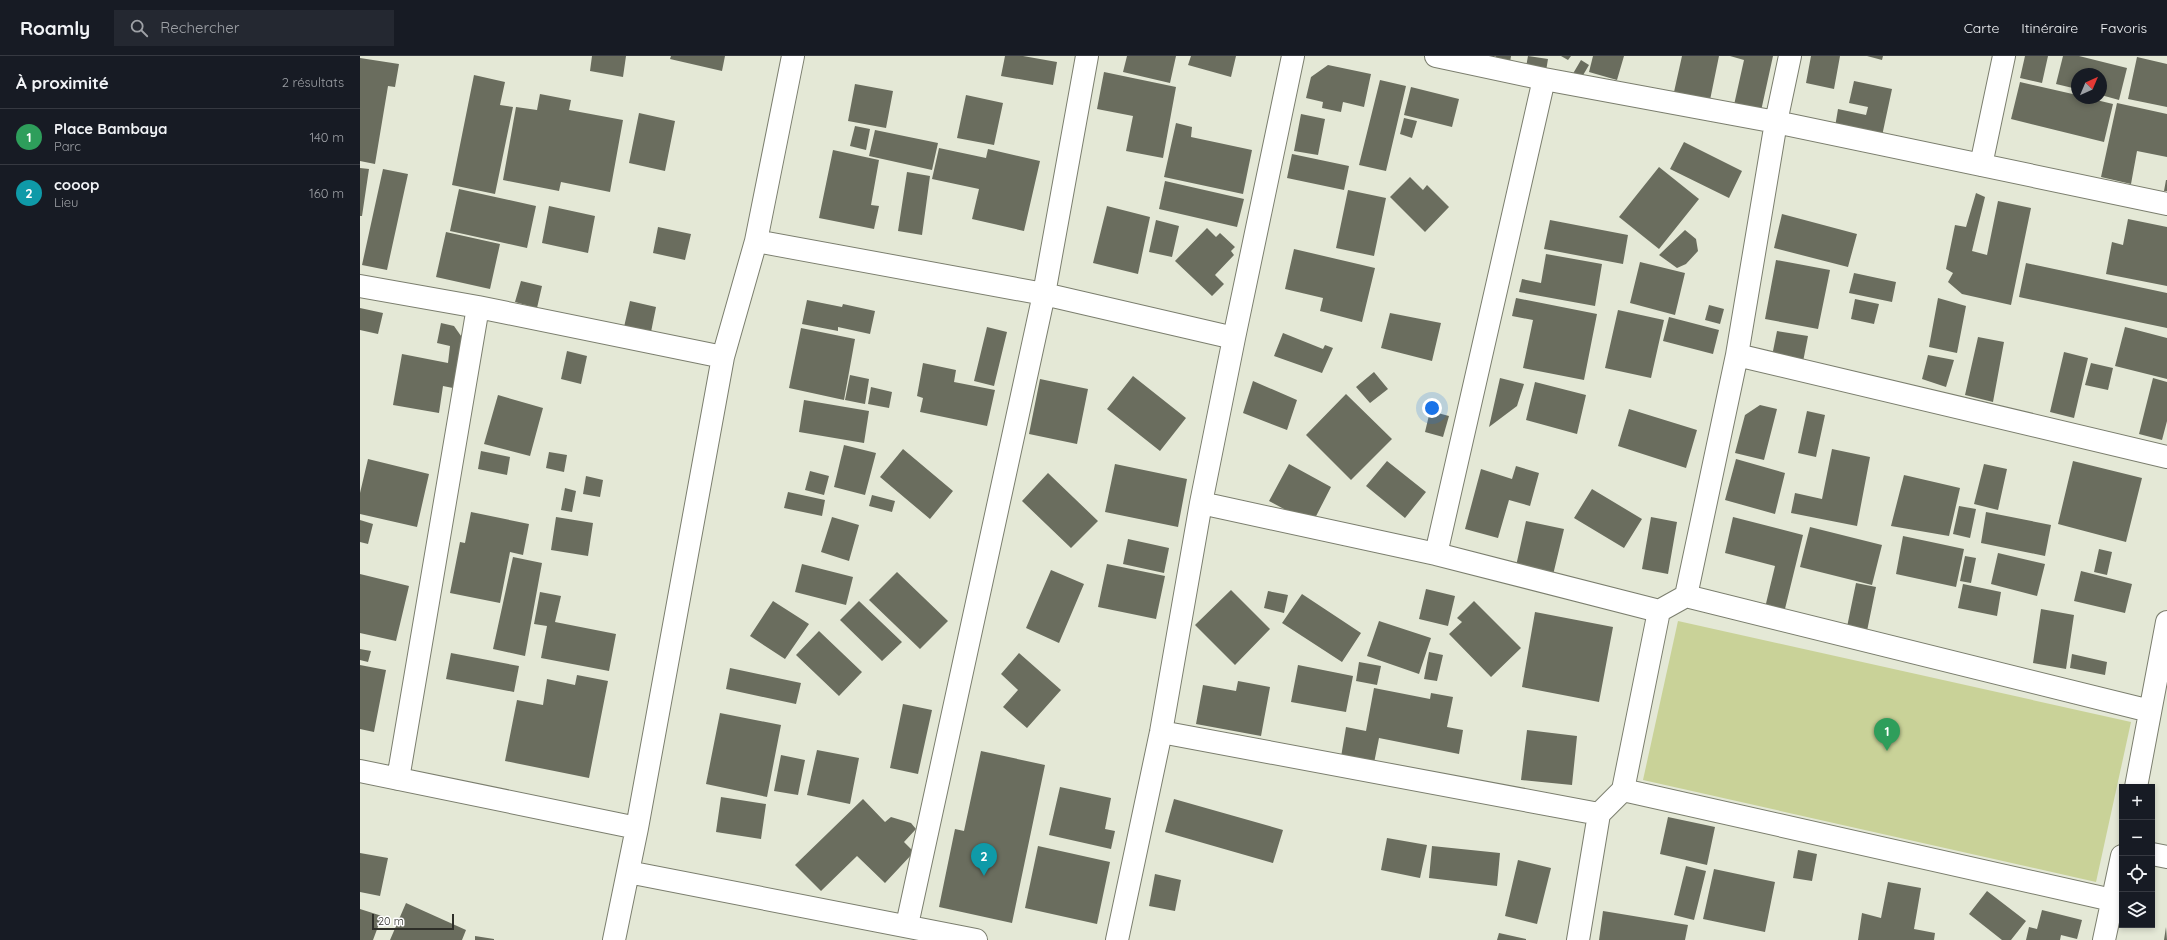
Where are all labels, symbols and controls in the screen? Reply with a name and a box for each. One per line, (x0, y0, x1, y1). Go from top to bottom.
search box (114, 10, 394, 46)
text: Roamly (20, 16, 90, 40)
icon: search (128, 17, 150, 39)
text: Rechercher (160, 18, 239, 37)
text: Carte (1964, 19, 1999, 37)
text: Itinéraire (2021, 19, 2078, 37)
text: Favoris (2100, 19, 2147, 37)
north arrow (2071, 68, 2107, 104)
text: À proximité (16, 72, 109, 93)
text: 2 résultats (282, 74, 344, 90)
text: Place Bambaya (54, 119, 168, 138)
text: 1 (26, 129, 32, 145)
text: 140 m (309, 129, 344, 145)
text: Parc (54, 138, 81, 154)
text: cooop (54, 175, 99, 194)
text: 2 (25, 185, 33, 201)
text: 160 m (309, 185, 344, 201)
text: Lieu (54, 194, 78, 210)
your location (1422, 398, 1442, 418)
pin: 1 (1874, 718, 1900, 751)
map controls (2119, 784, 2155, 928)
button: + (2119, 784, 2155, 820)
button: − (2119, 820, 2155, 856)
pin: 2 (971, 843, 997, 876)
button: locate (2119, 856, 2155, 892)
button: layers (2119, 892, 2155, 928)
scale bar (372, 912, 454, 931)
text: 20 m (378, 914, 404, 928)

